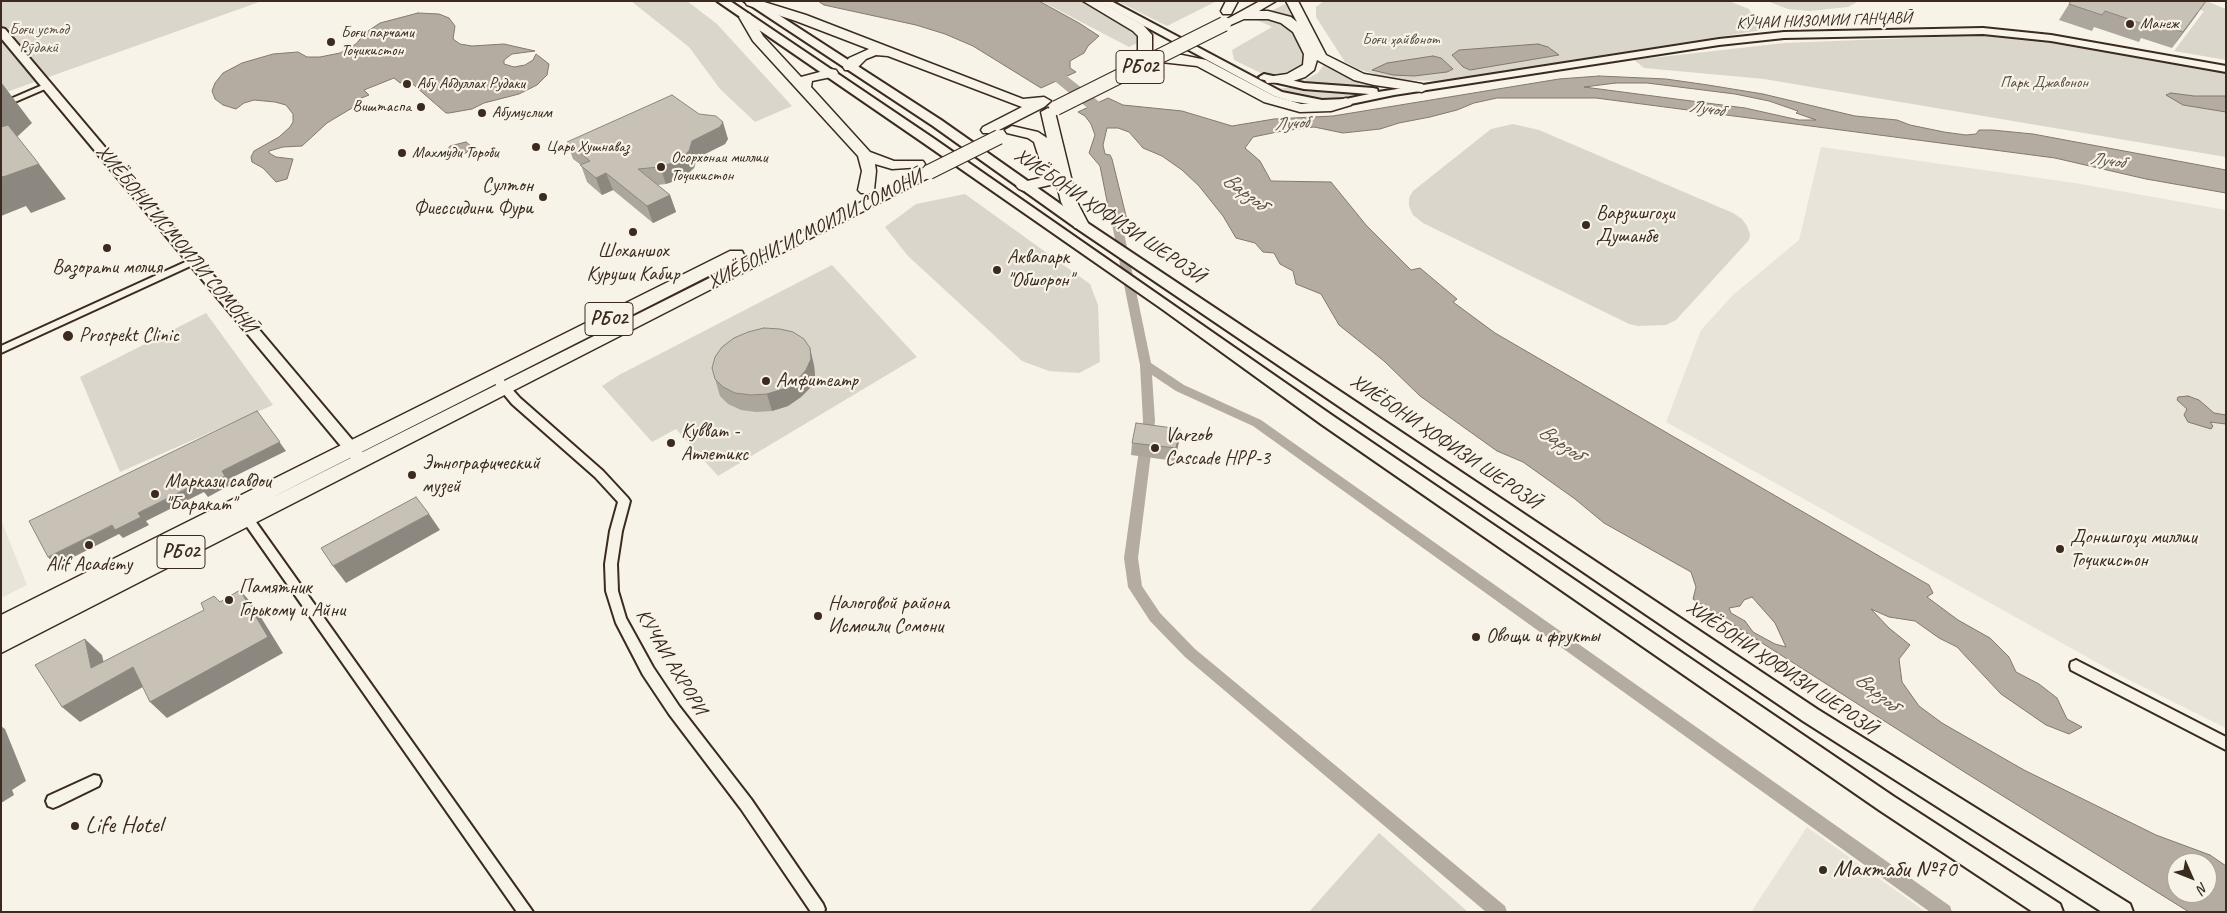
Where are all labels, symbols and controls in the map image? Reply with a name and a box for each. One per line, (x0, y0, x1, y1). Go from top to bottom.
street label: КӮЧАИ НИЗОМИИ ГАНҶАВӢ (1736, 8, 1912, 34)
place label: Манеж (2140, 14, 2178, 34)
marker: Манеж (2124, 18, 2136, 30)
park label: Боғи устод Рӯдакӣ (9, 20, 69, 58)
place label: Боғи парчами Тоҷикистон (341, 23, 414, 61)
park label: Боғи ҳайвонот (1362, 30, 1440, 50)
marker: Боғи парчами Тоҷикистон (325, 36, 337, 48)
road number: РБ02 (1116, 51, 1164, 84)
park label: Парк Джавонон (2000, 73, 2088, 93)
place label: Абу Абдуллах Рудаки (417, 74, 525, 94)
marker: Абу Абдуллах Рудаки (401, 78, 413, 90)
water label: Лучоб (1688, 96, 1724, 122)
place label: Виштаспа (352, 97, 411, 117)
marker: Виштаспа (415, 101, 427, 113)
place label: Абумуслим (492, 103, 551, 123)
marker: Абумуслим (476, 107, 488, 119)
water label: Лучоб (1273, 112, 1309, 136)
place label: Царь Хушнаваз (546, 137, 629, 157)
street label: ХИЁБОНИ ИСМОИЛИ СОМОНӢ (90, 140, 262, 338)
marker: Царь Хушнаваз (530, 141, 542, 153)
place label: Махмуди Тороби (412, 143, 498, 163)
street label: ХИЁБОНИ ҲОФИЗИ ШЕРОЗӢ (1010, 143, 1208, 289)
marker: Махмуди Тороби (396, 147, 408, 159)
place label: Осорхонаи миллии Тоҷикистон (671, 148, 767, 186)
water label: Лучоб (2089, 148, 2125, 174)
marker: Осорхонаи миллии Тоҷикистон (655, 161, 667, 173)
street label: ХИЁБОНИ ИСМОИЛИ СОМОНӢ (704, 165, 926, 295)
water label: Варзоб (1217, 168, 1271, 216)
place label: Султон Фиессидини Фури (413, 174, 533, 221)
marker: Султон Фиессидини Фури (537, 191, 549, 203)
place label: Варзишгоҳи Душанбе (1596, 202, 1675, 249)
marker: Варзишгоҳи Душанбе (1580, 219, 1592, 231)
marker: Шоханшох Куруши Кабир (627, 226, 639, 238)
place label: Шоханшох Куруши Кабир (586, 240, 680, 287)
marker: Вазорати молия (101, 242, 113, 254)
place label: Аквапарк "Обшорон" (1007, 246, 1073, 293)
place label: Вазорати молия (52, 256, 162, 280)
marker: Аквапарк "Обшорон" (991, 264, 1003, 276)
road number: РБ02 (585, 302, 633, 336)
place label: Prospekt Clinic (79, 324, 179, 348)
marker: Prospekt Clinic (61, 329, 75, 343)
place label: Aмфитеатр (776, 369, 858, 393)
street label: ХИЁБОНИ ҲОФИЗИ ШЕРОЗӢ (1346, 369, 1544, 515)
marker: Aмфитеатр (760, 375, 772, 387)
water label: Варзоб (1533, 419, 1587, 467)
place label: Кувват - Атлетикс (681, 420, 748, 467)
place label: Varzob Cascade HPP-3 (1165, 424, 1270, 471)
marker: Кувват - Атлетикс (665, 437, 677, 449)
marker: Varzob Cascade HPP-3 (1149, 442, 1161, 454)
place label: Этнографический музей (422, 452, 540, 499)
marker: Этнографический музей (406, 469, 418, 481)
place label: Маркази савдои "Баракат" (165, 470, 271, 517)
marker: Маркази савдои "Баракат" (149, 488, 161, 500)
place label: Донишгоҳи миллии Тоҷикистон (2070, 526, 2197, 573)
road number: РБ02 (157, 536, 205, 568)
marker: Alif Academy (83, 539, 95, 551)
marker: Донишгоҳи миллии Тоҷикистон (2054, 543, 2066, 555)
place label: Alif Academy (46, 553, 132, 577)
place label: Памятник Горькому и Айни (239, 576, 345, 623)
place label: Налоговой района Исмоили Сомони (828, 592, 949, 639)
marker: Памятник Горькому и Айни (223, 594, 235, 606)
street label: ХИЁБОНИ ҲОФИЗИ ШЕРОЗӢ (1682, 595, 1880, 741)
street label: КУЧАИ АХРОРИ (630, 605, 712, 719)
marker: Налоговой района Исмоили Сомони (812, 610, 824, 622)
place label: Овощи и фрукты (1486, 625, 1600, 649)
marker: Овощи и фрукты (1470, 631, 1482, 643)
water label: Варзоб (1850, 667, 1902, 717)
place label: Life Hotel (85, 812, 163, 840)
marker: Life Hotel (69, 820, 81, 832)
north arrow (2167, 853, 2217, 903)
place label: Мактаби №70 (1833, 856, 1957, 884)
marker: Мактаби №70 (1817, 864, 1829, 876)
text: N (2193, 879, 2212, 897)

